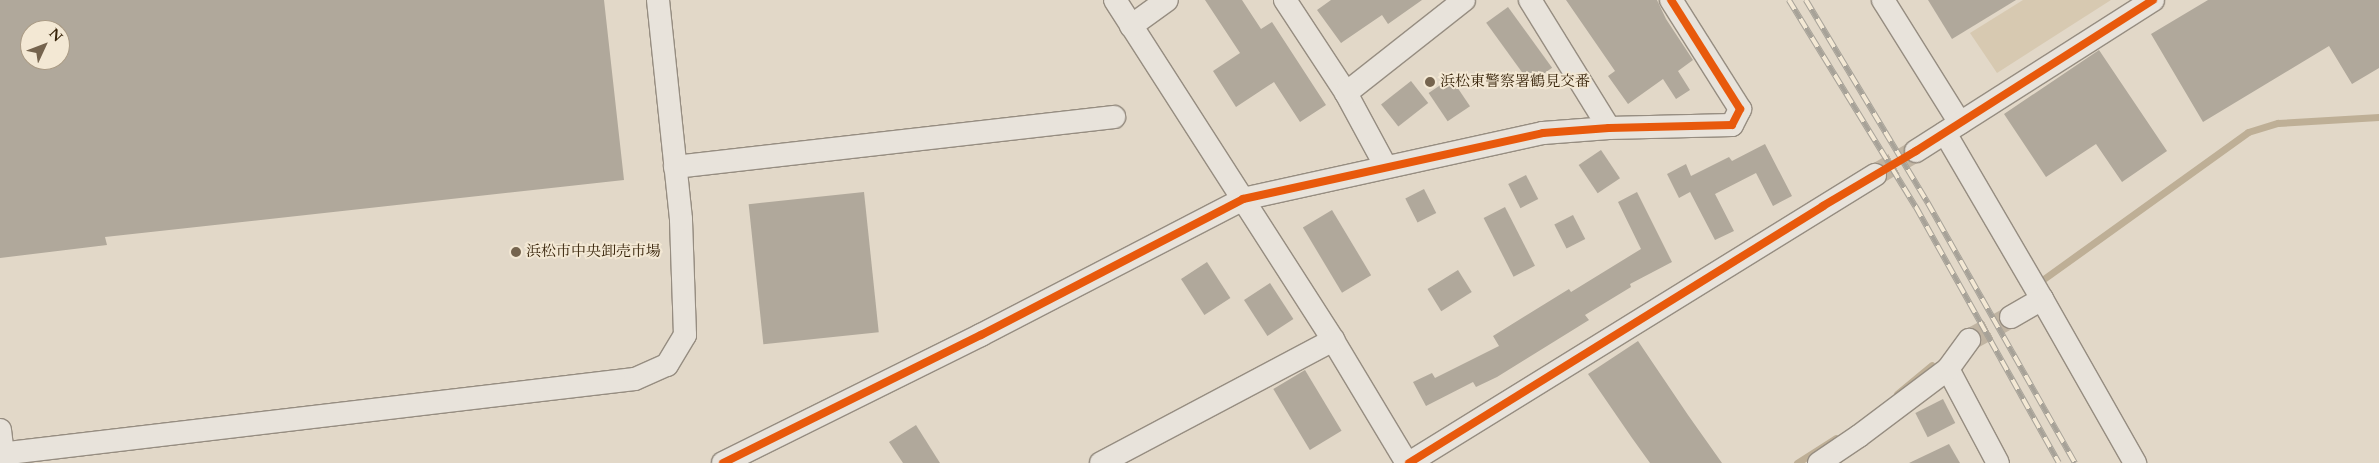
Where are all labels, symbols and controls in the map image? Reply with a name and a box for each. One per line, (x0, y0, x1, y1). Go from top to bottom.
north arrow (20, 20, 70, 70)
text: N (45, 24, 67, 46)
place label: 浜松東警察署鶴見交番 (1440, 73, 1590, 91)
marker: 浜松東警察署鶴見交番 (1424, 76, 1436, 88)
place label: 浜松市中央卸売市場 (526, 243, 661, 261)
marker: 浜松市中央卸売市場 (510, 246, 522, 258)

